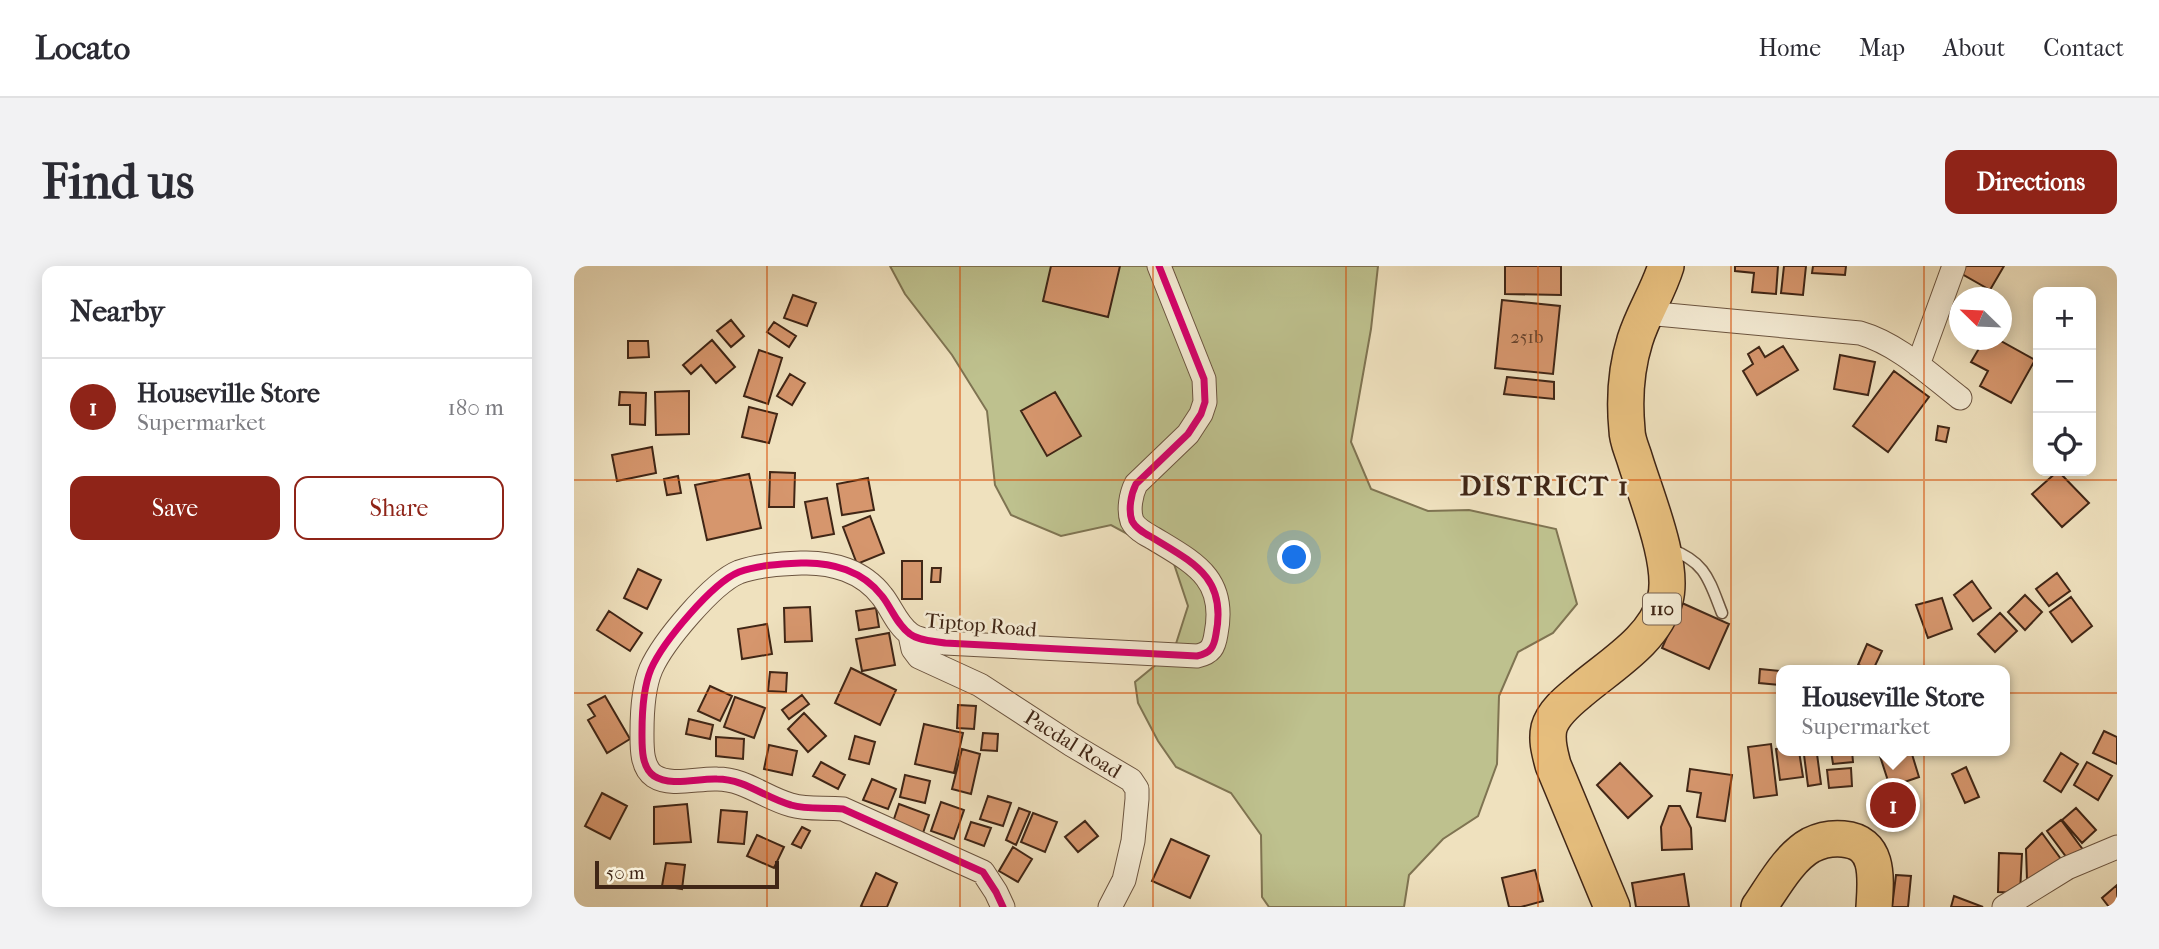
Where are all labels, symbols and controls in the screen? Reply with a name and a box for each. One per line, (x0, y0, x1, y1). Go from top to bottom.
text: Locato (35, 29, 130, 68)
text: Home (1759, 34, 1821, 62)
text: Map (1859, 34, 1905, 62)
text: About (1943, 34, 2005, 62)
text: Contact (2043, 34, 2124, 62)
button: Directions (1945, 150, 2117, 214)
text: Find us (42, 153, 194, 211)
north arrow (1949, 287, 2012, 350)
map controls (2033, 287, 2096, 476)
button: + (2033, 287, 2096, 350)
text: Nearby (70, 294, 165, 329)
house number: 251b (1511, 327, 1543, 348)
button: − (2033, 350, 2096, 413)
text: Houseville Store (137, 378, 320, 409)
text: 1 (89, 394, 97, 421)
text: 180 m (447, 394, 504, 421)
text: Supermarket (137, 409, 266, 436)
button: locate (2033, 413, 2096, 476)
district label: DISTRICT 1 (1460, 469, 1630, 502)
button: Save (70, 476, 280, 540)
button: Share (294, 476, 504, 540)
your location (1277, 540, 1311, 574)
road number: 110 (1643, 594, 1681, 624)
street label: Tiptop Road (924, 608, 1038, 642)
popup (1776, 665, 2010, 756)
text: Houseville Store (1802, 682, 1984, 713)
street label: Pacdal Road (1020, 705, 1126, 784)
text: Supermarket (1802, 713, 1930, 740)
pin: 1 (1870, 779, 1916, 831)
scale bar (595, 858, 779, 890)
text: 50 m (606, 862, 645, 884)

